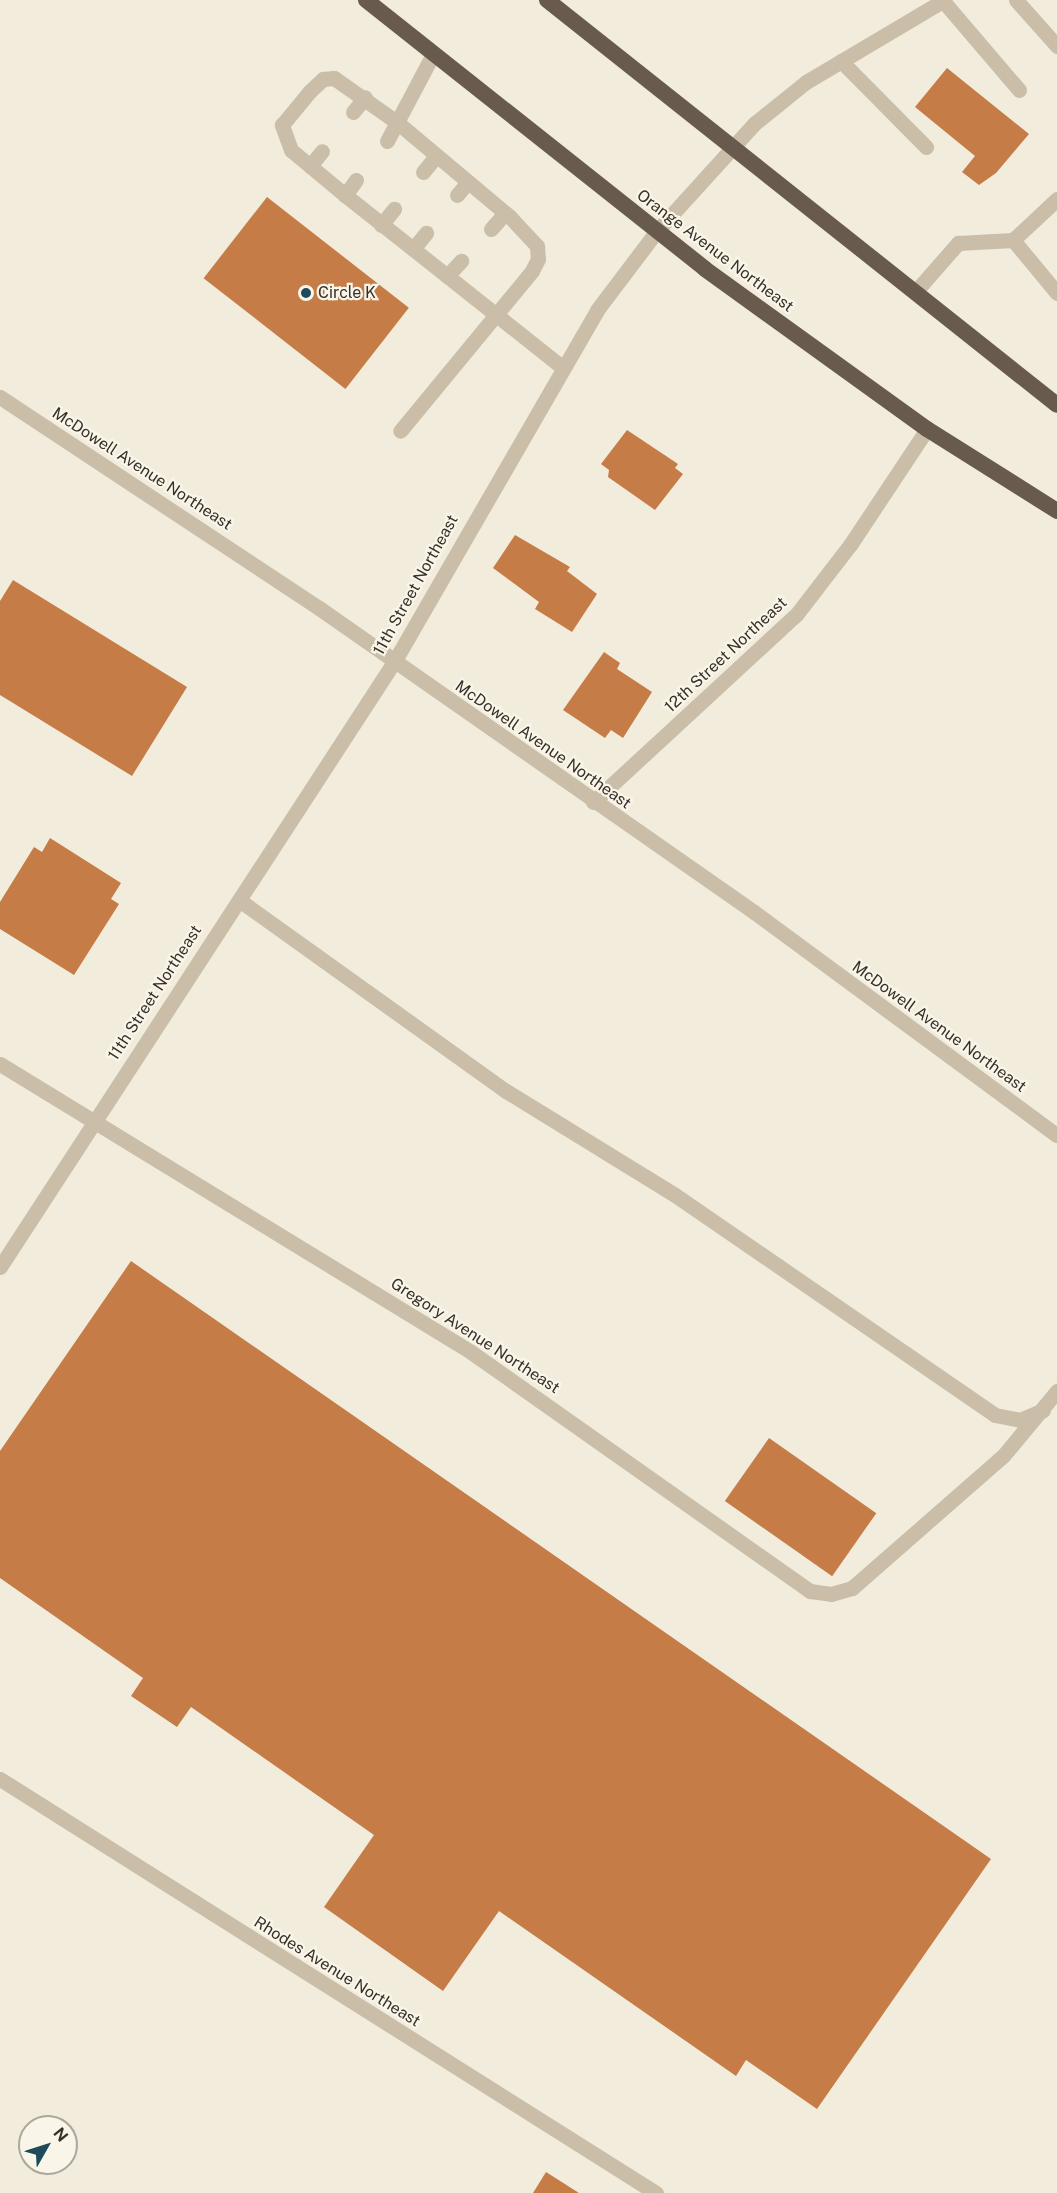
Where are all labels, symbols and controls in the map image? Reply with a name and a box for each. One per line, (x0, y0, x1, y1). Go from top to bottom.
street label: Orange Avenue Northeast (633, 186, 797, 316)
place label: Circle K (318, 283, 376, 303)
marker: Circle K (299, 286, 313, 300)
street label: McDowell Avenue Northeast (48, 404, 236, 534)
street label: 11th Street Northeast (369, 512, 463, 658)
street label: 12th Street Northeast (661, 593, 791, 717)
street label: McDowell Avenue Northeast (451, 677, 635, 813)
street label: 11th Street Northeast (104, 922, 206, 1064)
street label: McDowell Avenue Northeast (848, 957, 1030, 1097)
street label: Gregory Avenue Northeast (387, 1274, 563, 1398)
street label: Rhodes Avenue Northeast (250, 1913, 424, 2031)
north arrow (18, 2115, 78, 2175)
text: N (49, 2124, 72, 2145)

